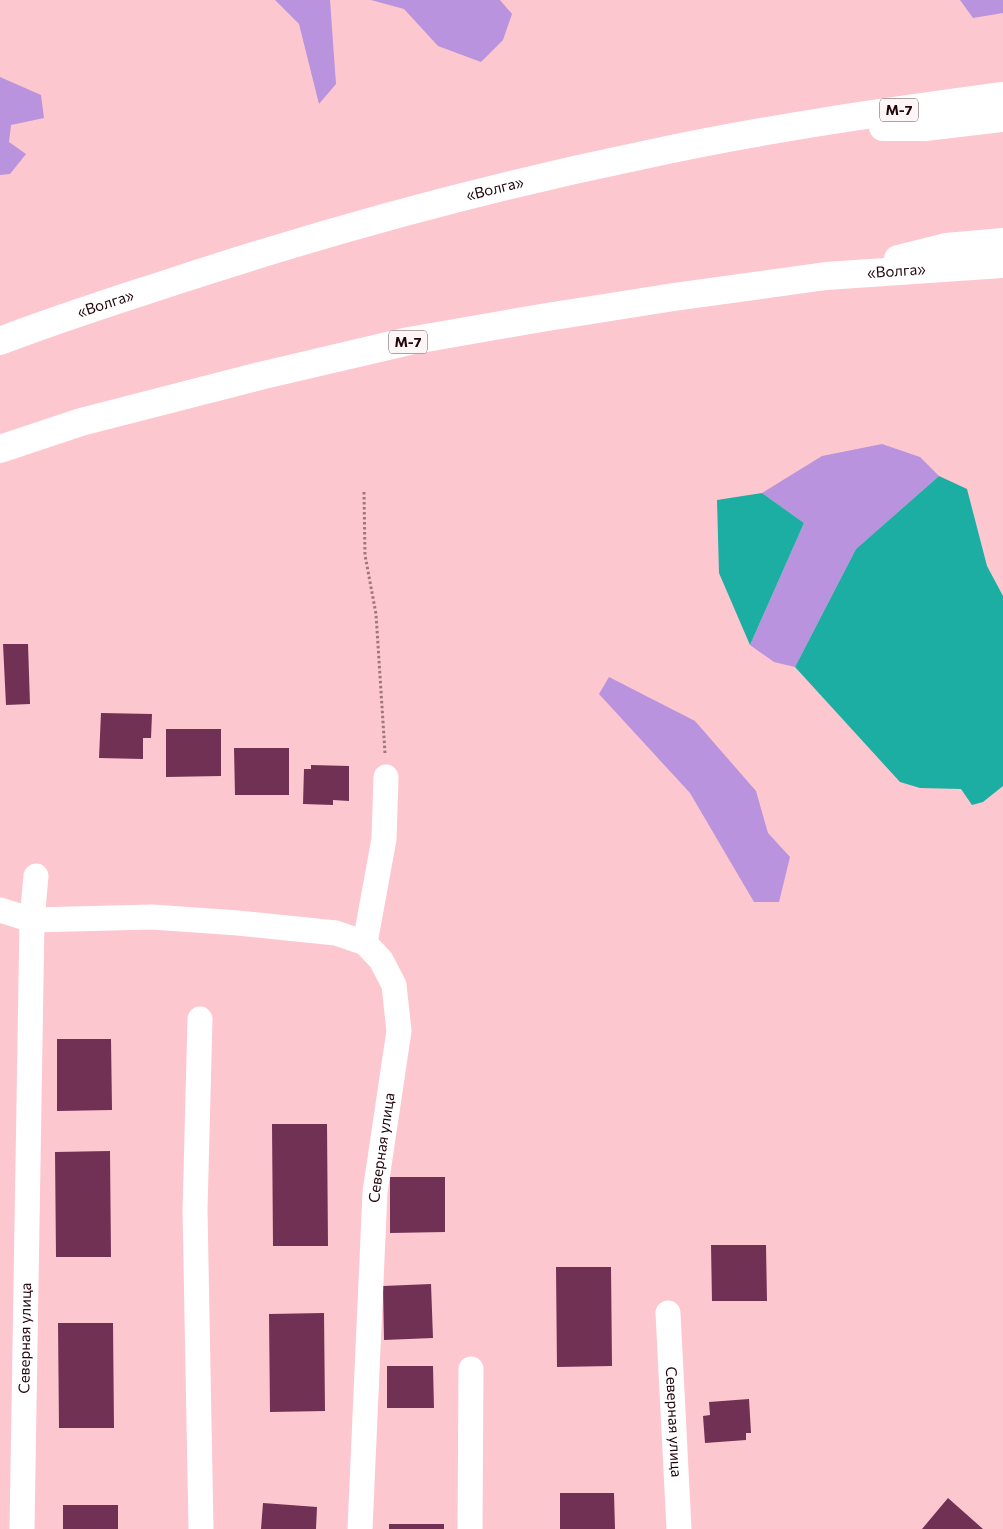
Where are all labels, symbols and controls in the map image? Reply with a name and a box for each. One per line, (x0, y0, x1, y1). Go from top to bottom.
road number: М-7 (880, 98, 918, 122)
street label: «Волга» (464, 172, 526, 204)
street label: «Волга» (867, 259, 927, 281)
street label: «Волга» (75, 285, 136, 321)
road number: М-7 (389, 331, 427, 354)
street label: Северная улица (365, 1091, 398, 1203)
street label: Северная улица (14, 1282, 34, 1394)
street label: Северная улица (663, 1366, 686, 1478)

